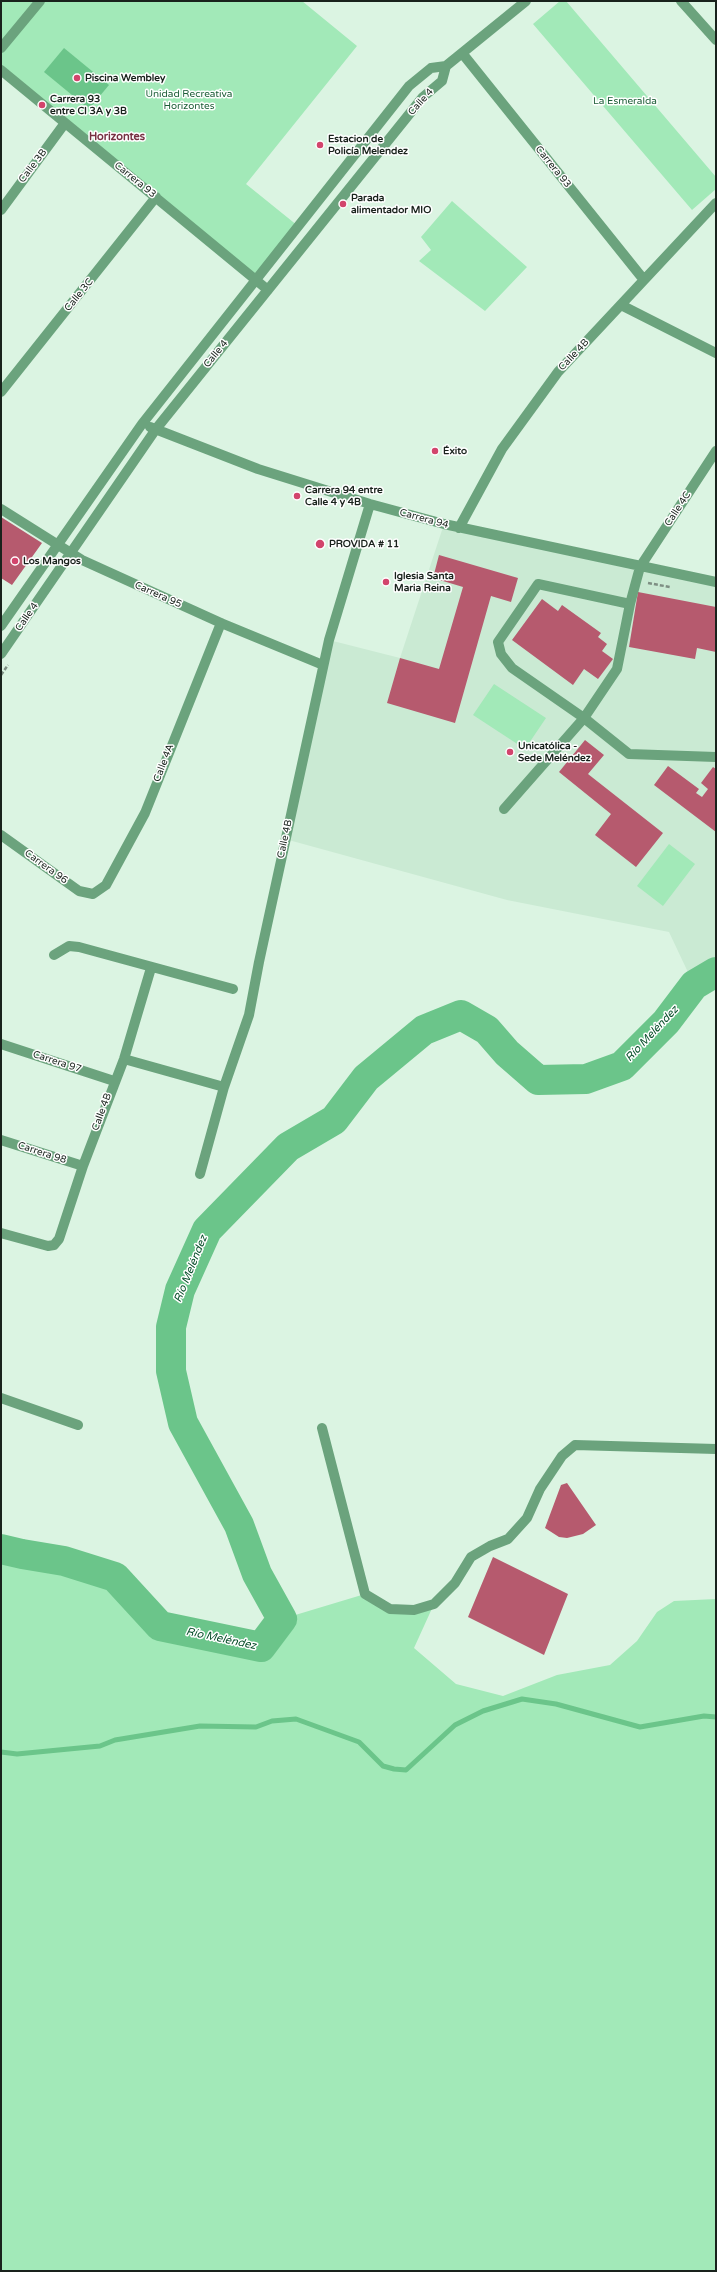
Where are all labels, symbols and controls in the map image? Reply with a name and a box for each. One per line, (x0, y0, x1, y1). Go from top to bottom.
place label: Piscina Wembley (85, 72, 165, 84)
marker: Piscina Wembley (72, 73, 82, 83)
street label: Calle 4 (406, 86, 436, 118)
park label: Unidad Recreativa Horizontes (146, 88, 232, 112)
place label: Carrera 93 entre Cl 3A y 3B (50, 93, 127, 116)
park label: La Esmeralda (593, 95, 657, 107)
marker: Carrera 93 entre Cl 3A y 3B (37, 100, 47, 110)
district label: Horizontes (89, 130, 145, 144)
place label: Estacion de Policía Melendez (328, 133, 408, 156)
marker: Estacion de Policía Melendez (315, 140, 325, 150)
street label: Carrera 93 (532, 144, 574, 190)
street label: Calle 3B (16, 147, 50, 185)
street label: Carrera 93 (112, 159, 158, 201)
place label: Parada alimentador MIO (351, 192, 431, 216)
marker: Parada alimentador MIO (338, 199, 348, 209)
street label: Calle 3C (62, 276, 96, 314)
street label: Calle 4B (556, 337, 592, 373)
street label: Calle 4 (201, 338, 231, 370)
place label: Éxito (443, 445, 467, 457)
marker: Éxito (430, 446, 440, 456)
place label: Carrera 94 entre Calle 4 y 4B (305, 484, 383, 508)
street label: Calle 4C (662, 489, 694, 529)
marker: Carrera 94 entre Calle 4 y 4B (292, 491, 302, 501)
street label: Carrera 94 (398, 507, 450, 531)
marker: PROVIDA # 11 (314, 538, 326, 550)
place label: PROVIDA # 11 (329, 538, 399, 550)
place label: Los Mangos (23, 555, 81, 567)
marker: Los Mangos (10, 556, 20, 566)
place label: Iglesia Santa Maria Reina (394, 570, 454, 594)
marker: Iglesia Santa Maria Reina (381, 577, 391, 587)
street label: Carrera 95 (133, 579, 183, 611)
street label: Calle 4 (13, 600, 41, 634)
place label: Unicatólica - Sede Meléndez (518, 740, 591, 764)
street label: Calle 4A (151, 742, 177, 784)
marker: Unicatólica - Sede Meléndez (505, 747, 515, 757)
street label: Calle 4B (275, 819, 295, 859)
street label: Carrera 96 (22, 847, 70, 887)
water label: Río Meléndez (623, 1003, 681, 1065)
street label: Carrera 97 (31, 1049, 83, 1075)
street label: Calle 4B (90, 1092, 114, 1132)
street label: Carrera 98 (16, 1140, 68, 1166)
water label: Río Meléndez (172, 1234, 210, 1304)
water label: Río Meléndez (185, 1625, 257, 1653)

